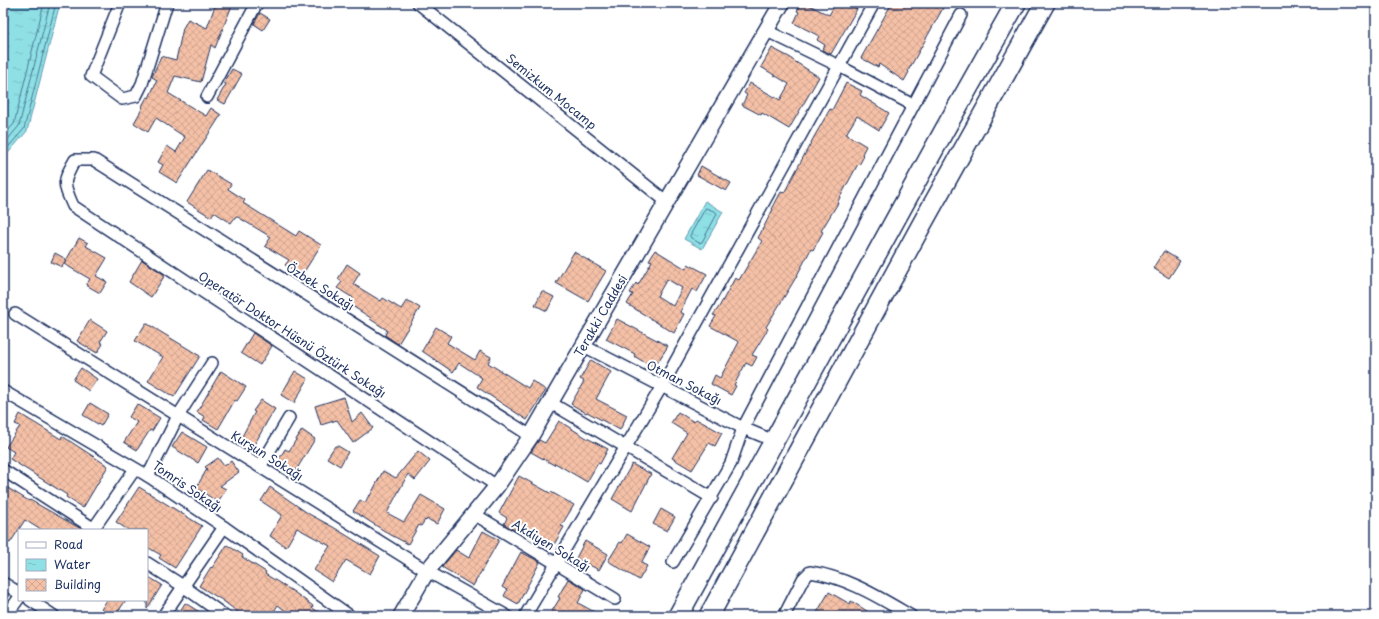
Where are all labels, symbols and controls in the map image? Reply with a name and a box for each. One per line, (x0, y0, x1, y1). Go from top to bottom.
street label: Semizkum Mocamp (502, 49, 601, 133)
street label: Özbek Sokağı (283, 258, 358, 314)
street label: Operatör Doktor Hüsnü Öztürk Sokağı (195, 267, 390, 402)
street label: Terakki Caddesi (569, 271, 631, 360)
street label: Otman Sokağı (644, 355, 725, 409)
street label: Kurşun Sokağı (228, 426, 307, 485)
street label: Tomris Sokağı (149, 456, 226, 516)
street label: Akdiyen Sokağı (509, 515, 594, 576)
legend (18, 529, 148, 601)
text: Road (54, 535, 83, 553)
text: Water (54, 555, 91, 573)
text: Building (54, 575, 101, 593)

